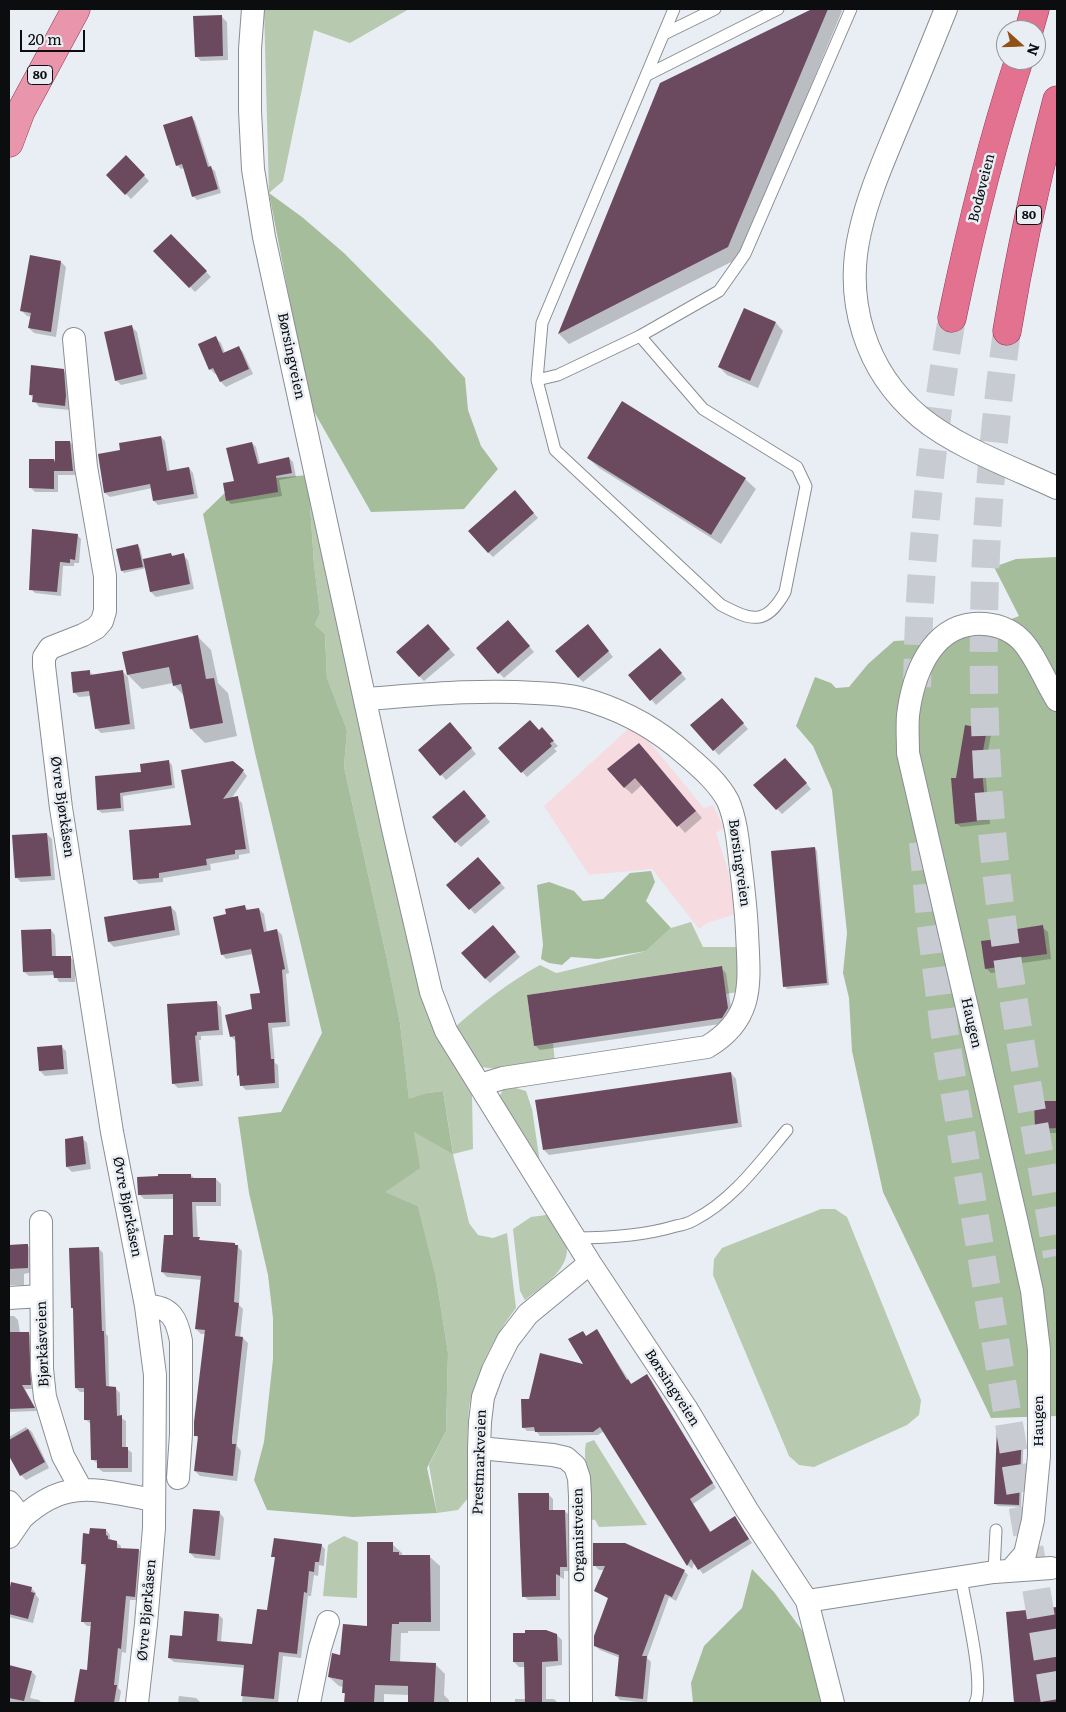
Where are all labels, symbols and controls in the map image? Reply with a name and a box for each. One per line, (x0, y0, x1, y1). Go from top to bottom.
scale bar (22, 20, 88, 52)
north arrow (996, 20, 1046, 70)
text: 20 m (28, 27, 62, 50)
text: N (1023, 41, 1046, 59)
road number: 80 (28, 66, 52, 84)
street label: Bodøveien (965, 152, 999, 224)
road number: 80 (1016, 206, 1042, 224)
street label: Børsingveien (274, 311, 308, 401)
street label: Øvre Bjørkåsen (47, 755, 77, 859)
street label: Børsingveien (725, 818, 753, 908)
street label: Haugen (957, 996, 985, 1050)
street label: Øvre Bjørkåsen (109, 1155, 145, 1259)
street label: Bjørkåsveien (33, 1301, 53, 1387)
street label: Børsingveien (641, 1346, 703, 1430)
street label: Haugen (1031, 1395, 1047, 1447)
street label: Prestmarkveien (470, 1409, 490, 1515)
street label: Organistveien (570, 1488, 588, 1582)
street label: Øvre Bjørkåsen (134, 1558, 160, 1662)

